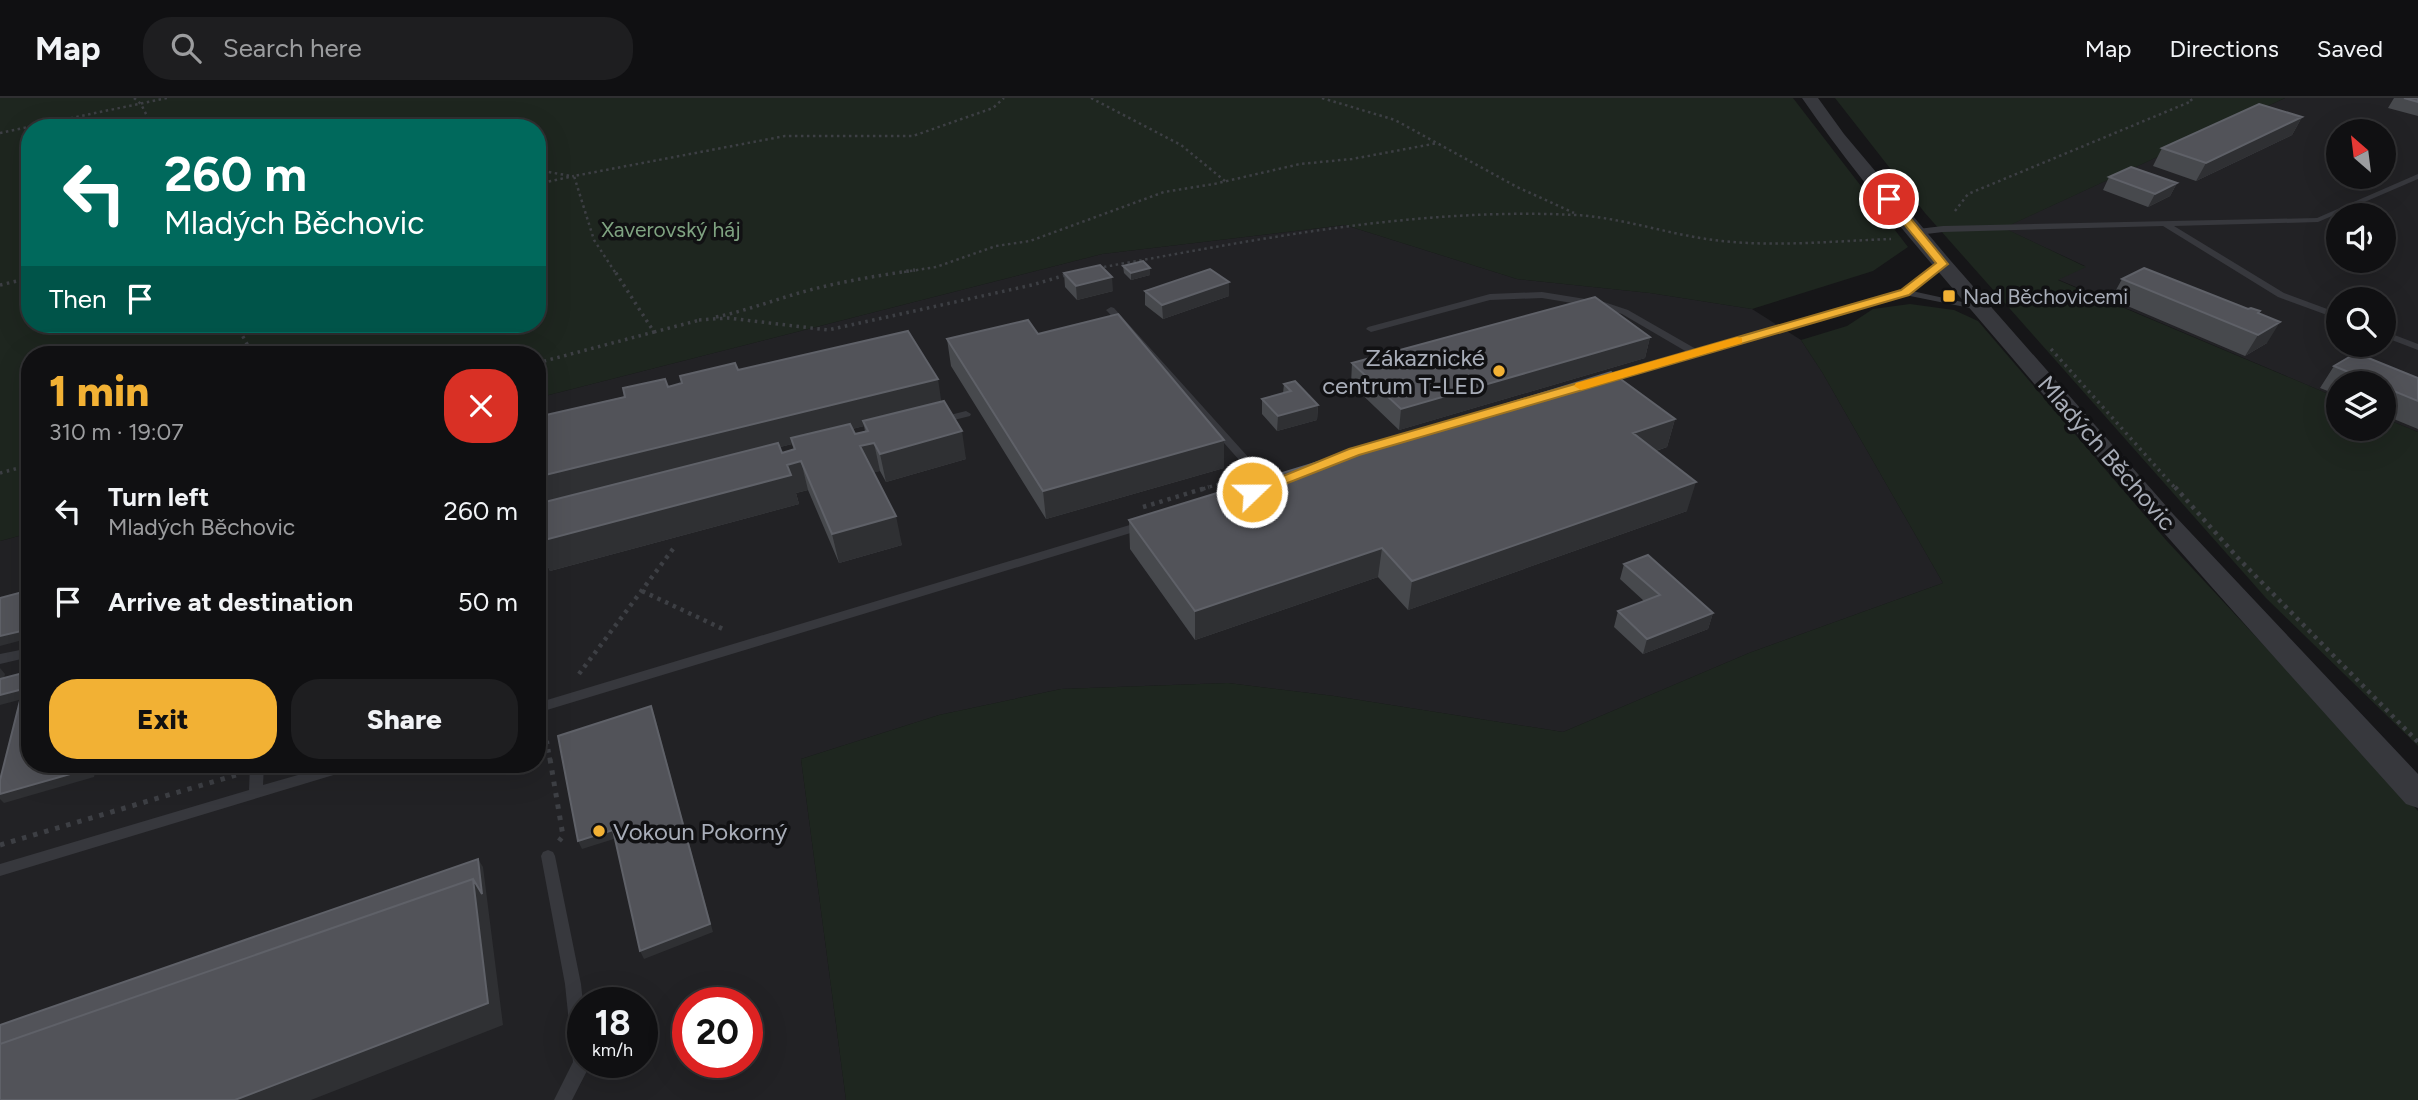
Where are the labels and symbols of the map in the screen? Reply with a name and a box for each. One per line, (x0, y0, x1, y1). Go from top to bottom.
north arrow (2326, 119, 2396, 189)
pin (1859, 169, 1919, 229)
park label: Xaverovský háj (601, 217, 741, 242)
place label: Nad Běchovicemi (1963, 284, 2128, 309)
marker: Nad Běchovicemi (1941, 288, 1957, 304)
place label: Zákaznické centrum T-LED (1322, 343, 1485, 400)
marker: Zákaznické centrum T-LED (1491, 363, 1507, 379)
street label: Mladých Běchovic (2032, 370, 2182, 536)
position arrow (1215, 455, 1289, 529)
place label: Vokoun Pokorný (613, 817, 788, 846)
marker: Vokoun Pokorný (591, 823, 607, 839)
speed limit sign: 20 (672, 987, 763, 1078)

